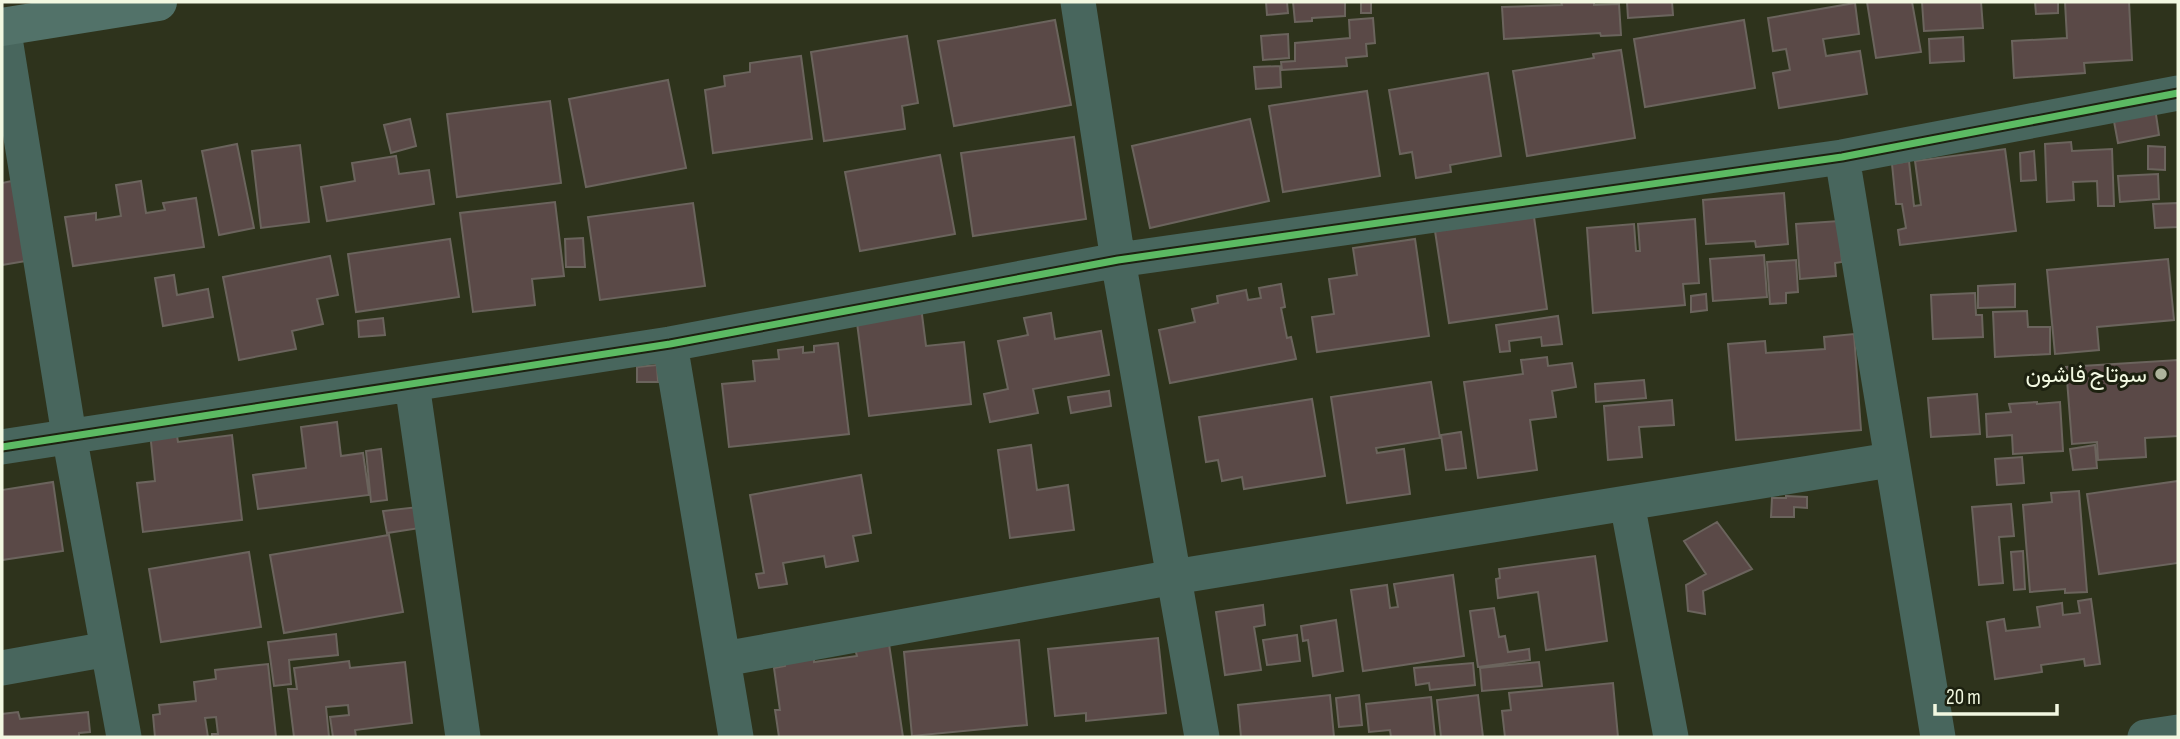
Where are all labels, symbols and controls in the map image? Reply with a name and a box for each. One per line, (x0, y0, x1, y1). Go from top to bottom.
place label: سوتاج فاشون (2025, 361, 2147, 390)
marker: سوتاج فاشون (2153, 366, 2169, 382)
scale bar (1935, 672, 2058, 716)
text: 20 m (1946, 685, 1981, 710)

